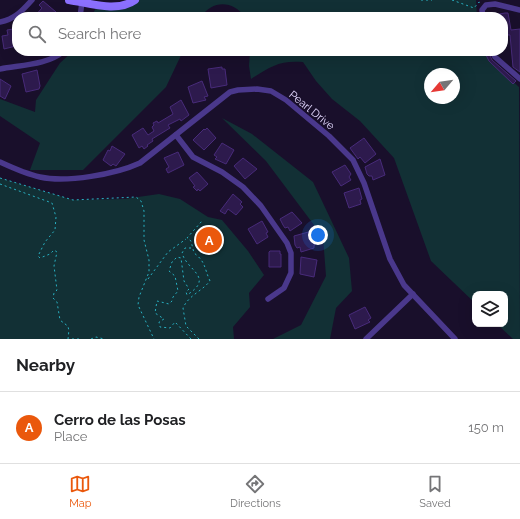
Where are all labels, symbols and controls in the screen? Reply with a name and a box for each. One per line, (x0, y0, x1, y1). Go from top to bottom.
search box (12, 12, 508, 56)
icon: search (26, 23, 48, 45)
text: Search here (58, 25, 141, 43)
north arrow (424, 68, 460, 104)
street label: Pearl Drive (286, 88, 337, 133)
pin: A (196, 225, 222, 255)
your location (308, 225, 328, 245)
map controls (472, 291, 508, 327)
button: layers (472, 291, 508, 327)
text: Nearby (16, 355, 75, 375)
text: Cerro de las Posas (54, 411, 186, 429)
text: A (25, 420, 33, 435)
text: 150 m (468, 420, 504, 435)
text: Place (54, 429, 87, 444)
tab: Map (69, 473, 92, 510)
tab: Directions (230, 473, 281, 510)
tab: Saved (419, 473, 451, 510)

